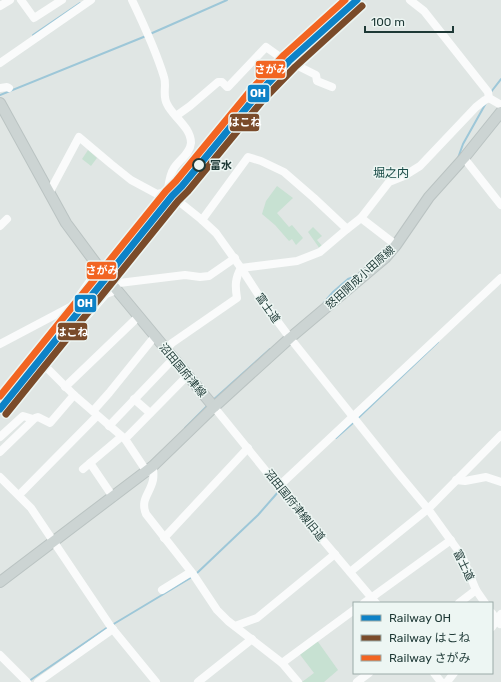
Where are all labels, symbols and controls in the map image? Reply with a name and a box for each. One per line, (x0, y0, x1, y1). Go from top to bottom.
scale bar (365, 8, 453, 34)
text: 100 m (371, 15, 405, 29)
line badge: さがみ (255, 60, 286, 79)
text: さがみ (255, 63, 288, 76)
line badge: OH (247, 84, 270, 103)
text: OH (250, 87, 266, 100)
line badge: はこね (229, 113, 260, 132)
text: はこね (229, 116, 262, 129)
marker: 富水 (192, 158, 206, 172)
place label: 富水 (210, 159, 232, 172)
district label: 堀之内 (373, 166, 409, 180)
street label: 怒田開成小田原線 (323, 243, 397, 312)
line badge: さがみ (86, 261, 117, 280)
text: さがみ (86, 264, 119, 277)
street label: 富士道 (253, 291, 282, 326)
line badge: OH (74, 294, 97, 313)
text: OH (77, 297, 93, 310)
line badge: はこね (57, 322, 88, 341)
text: はこね (56, 326, 89, 339)
street label: 沼田国府津線 (156, 341, 209, 400)
street label: 沼田国府津線旧道 (262, 467, 327, 544)
street label: 富士道 (450, 548, 477, 583)
legend (353, 602, 493, 674)
text: Railway OH (389, 611, 451, 625)
text: Railway はこね (389, 631, 470, 645)
text: Railway さがみ (389, 651, 470, 665)

